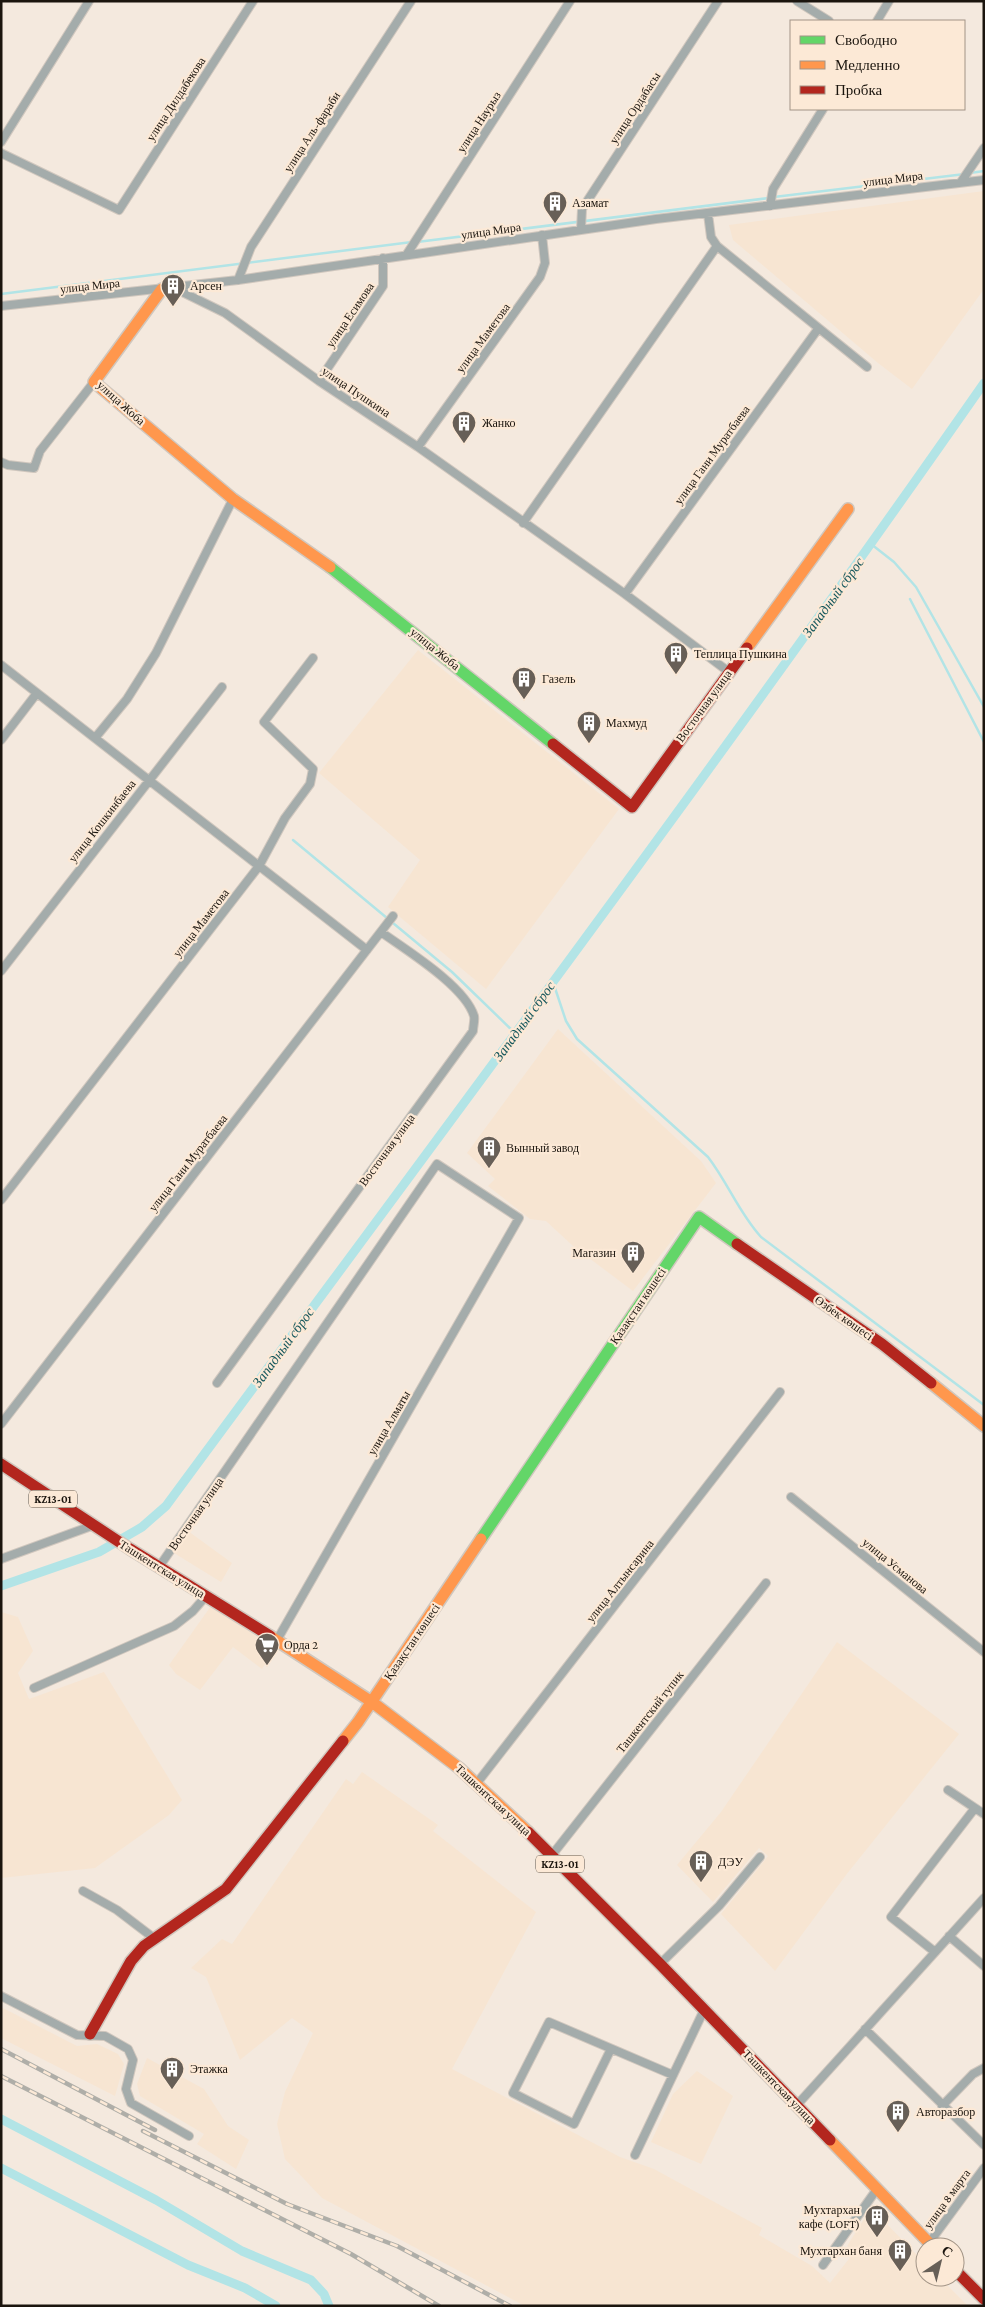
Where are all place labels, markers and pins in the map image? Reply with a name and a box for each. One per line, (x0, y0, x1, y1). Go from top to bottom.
building icon: Азамат (542, 190, 568, 224)
place label: Азамат (572, 196, 609, 210)
building icon: Арсен (160, 273, 186, 307)
place label: Арсен (190, 279, 222, 293)
building icon: Жанко (451, 410, 477, 444)
place label: Жанко (482, 416, 515, 430)
building icon: Теплица Пушкина (663, 641, 689, 675)
place label: Теплица Пушкина (694, 647, 788, 661)
building icon: Газель (511, 666, 537, 700)
place label: Газель (542, 672, 576, 686)
building icon: Махмуд (576, 710, 602, 744)
place label: Махмуд (606, 716, 647, 730)
building icon: Вынный завод (476, 1135, 502, 1169)
place label: Вынный завод (506, 1141, 579, 1155)
building icon: Магазин (620, 1240, 646, 1274)
place label: Магазин (572, 1246, 617, 1260)
supermarket icon: Орда 2 (254, 1632, 280, 1666)
place label: Орда 2 (284, 1638, 318, 1652)
building icon: ДЭУ (688, 1849, 714, 1883)
place label: ДЭУ (718, 1855, 743, 1869)
building icon: Этажка (159, 2056, 185, 2090)
place label: Этажка (190, 2062, 229, 2076)
building icon: Авторазбор (885, 2099, 911, 2133)
place label: Авторазбор (916, 2105, 975, 2119)
place label: Мухтархан кафе (LOFT) (799, 2203, 861, 2231)
building icon: Мухтархан кафе (LOFT) (864, 2204, 890, 2238)
building icon: Мухтархан баня (887, 2238, 913, 2272)
place label: Мухтархан баня (800, 2244, 882, 2258)

